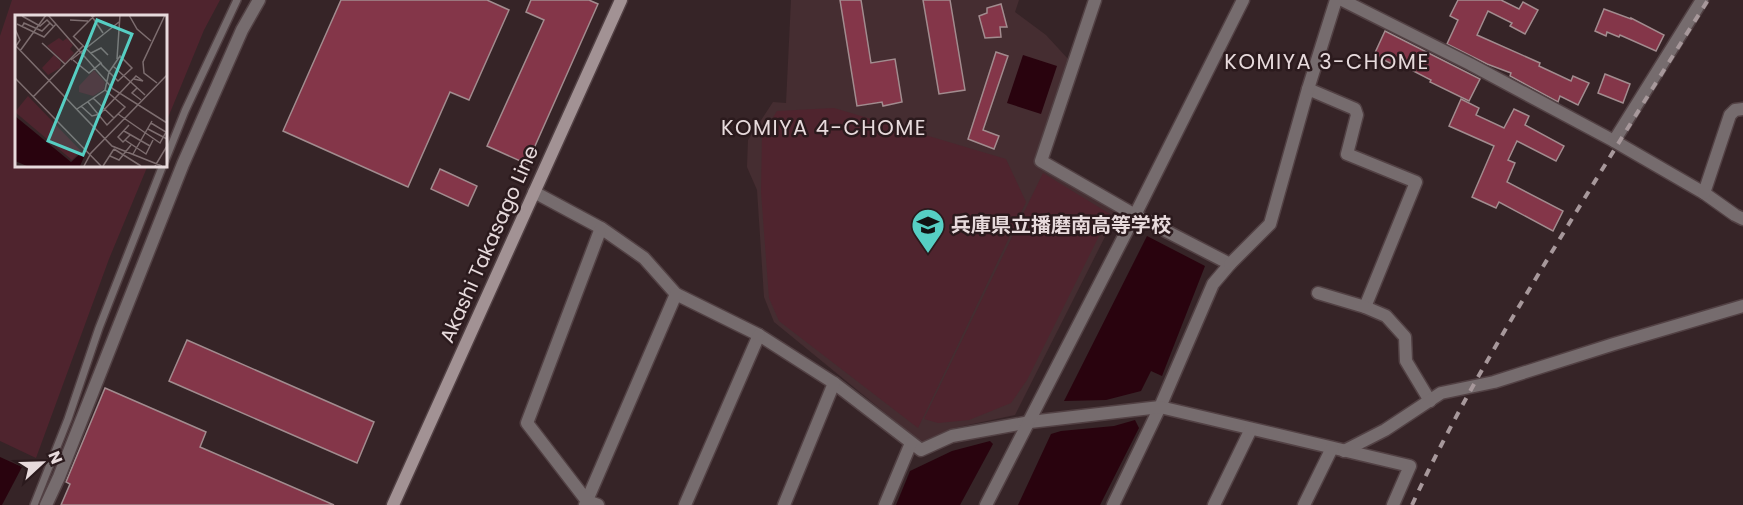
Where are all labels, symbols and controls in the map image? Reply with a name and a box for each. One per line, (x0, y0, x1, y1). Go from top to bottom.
inset map (15, 15, 166, 166)
district label: KOMIYA 3-CHOME (1224, 47, 1430, 76)
district label: KOMIYA 4-CHOME (721, 113, 927, 142)
street label: Akashi Takasago Line (433, 141, 545, 347)
school or university icon: 兵庫県立播磨南高等学校 (910, 207, 946, 254)
place label: 兵庫県立播磨南高等学校 (951, 211, 1171, 239)
north arrow (12, 433, 72, 493)
text: N (43, 448, 68, 467)

